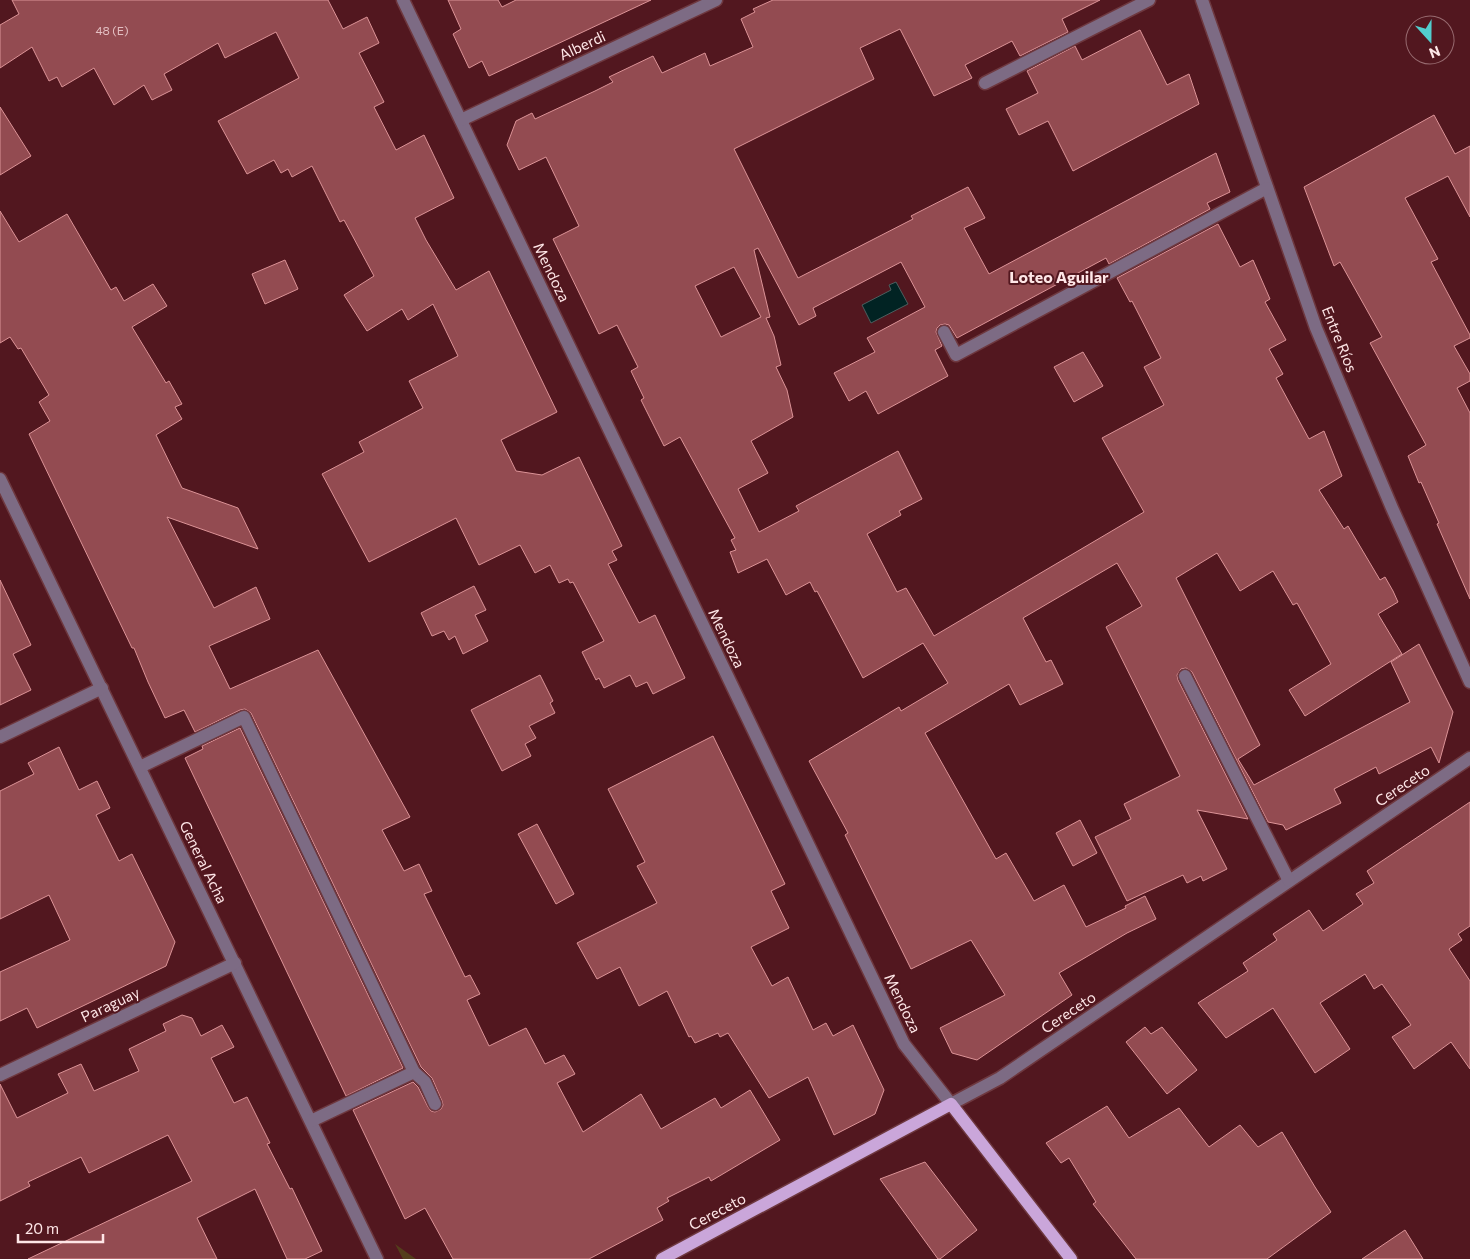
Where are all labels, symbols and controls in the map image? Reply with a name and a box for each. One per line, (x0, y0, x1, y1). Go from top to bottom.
north arrow (1405, 15, 1455, 65)
house number: 48 (E) (95, 23, 129, 37)
street label: Alberdi (556, 26, 608, 64)
text: N (1427, 43, 1443, 62)
street label: Mendoza (530, 239, 574, 305)
district label: Loteo Aguilar (1009, 267, 1109, 286)
street label: Entre Ríos (1319, 303, 1361, 375)
street label: Mendoza (705, 605, 749, 671)
street label: Cereceto (1371, 760, 1433, 810)
street label: General Acha (176, 818, 232, 906)
street label: Mendoza (881, 970, 925, 1036)
street label: Paraguay (78, 982, 143, 1025)
street label: Cereceto (1037, 987, 1099, 1037)
street label: Cereceto (685, 1188, 749, 1234)
scale bar (18, 1212, 102, 1244)
text: 20 m (25, 1219, 59, 1237)

